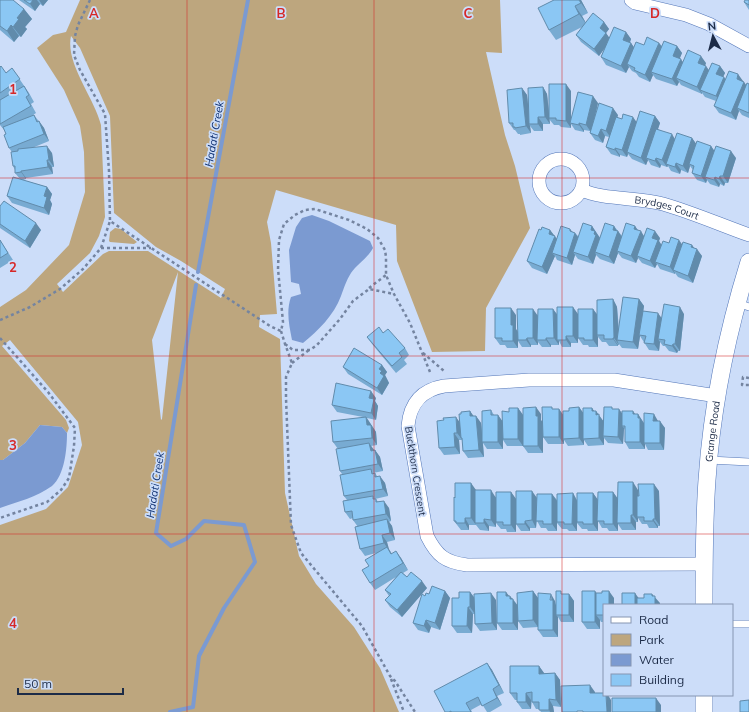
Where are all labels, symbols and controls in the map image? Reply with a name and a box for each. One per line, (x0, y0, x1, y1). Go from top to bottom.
text: A (89, 5, 99, 21)
text: B (277, 5, 286, 21)
text: C (464, 5, 473, 21)
text: D (650, 5, 660, 21)
north arrow (693, 16, 733, 56)
text: N (707, 19, 717, 34)
text: 1 (9, 81, 17, 97)
water label: Hadati Creek (201, 100, 227, 168)
street label: Brydges Court (634, 193, 701, 223)
text: 2 (9, 259, 17, 275)
street label: Grange Road (702, 400, 723, 462)
street label: Buckthorn Crescent (402, 426, 429, 517)
text: 3 (9, 437, 17, 453)
water label: Hadati Creek (143, 451, 167, 519)
legend (603, 604, 733, 696)
text: Road (639, 612, 668, 627)
text: 4 (9, 615, 17, 631)
text: Park (639, 632, 665, 647)
text: Water (639, 652, 675, 667)
scale bar (18, 670, 123, 696)
text: Building (639, 672, 684, 687)
text: 50 m (24, 676, 52, 691)

